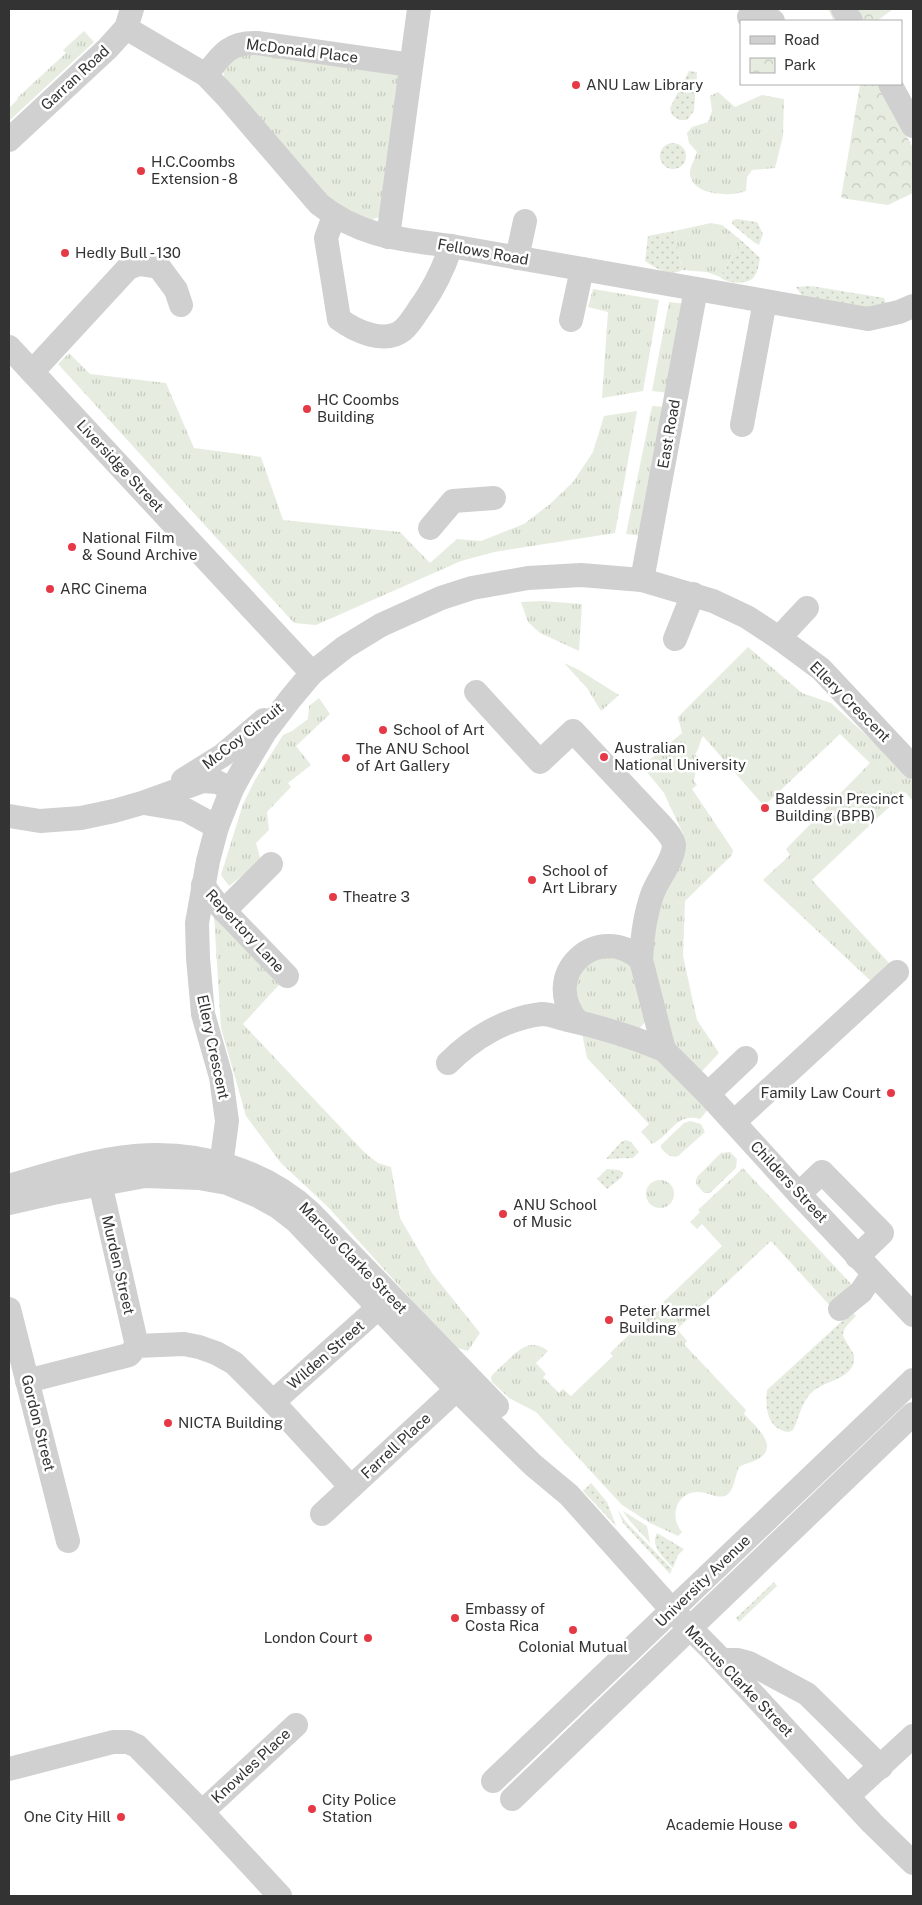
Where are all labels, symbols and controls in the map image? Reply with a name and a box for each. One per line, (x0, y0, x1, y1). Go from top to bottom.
legend (740, 20, 902, 85)
text: Road (784, 31, 820, 48)
street label: McDonald Place (245, 35, 359, 66)
street label: Garran Road (37, 42, 112, 113)
text: Park (784, 56, 816, 73)
place label: ANU Law Library (586, 76, 703, 93)
marker: ANU Law Library (570, 79, 582, 91)
place label: H.C.Coombs Extension - 8 (151, 153, 238, 187)
marker: H.C.Coombs Extension - 8 (135, 165, 147, 177)
street label: Fellows Road (436, 235, 530, 268)
place label: Hedly Bull - 130 (75, 244, 181, 261)
marker: Hedly Bull - 130 (59, 247, 71, 259)
place label: HC Coombs Building (317, 391, 399, 425)
street label: East Road (654, 398, 683, 470)
marker: HC Coombs Building (301, 403, 313, 415)
street label: Liversidge Street (73, 416, 167, 515)
place label: National Film & Sound Archive (82, 529, 198, 563)
marker: National Film & Sound Archive (66, 541, 78, 553)
place label: ARC Cinema (60, 580, 147, 597)
marker: ARC Cinema (44, 583, 56, 595)
street label: Ellery Crescent (807, 658, 894, 745)
street label: McCoy Circuit (199, 699, 287, 772)
place label: School of Art (393, 721, 485, 738)
marker: School of Art (377, 724, 389, 736)
place label: Australian National University (614, 739, 746, 773)
place label: The ANU School of Art Gallery (356, 740, 470, 774)
marker: Australian National University (598, 751, 610, 763)
marker: The ANU School of Art Gallery (340, 752, 352, 764)
place label: Baldessin Precinct Building (BPB) (775, 790, 904, 824)
marker: Baldessin Precinct Building (BPB) (759, 802, 771, 814)
place label: School of Art Library (542, 862, 617, 896)
marker: School of Art Library (526, 874, 538, 886)
street label: Repertory Lane (203, 886, 288, 976)
place label: Theatre 3 (343, 888, 410, 905)
marker: Theatre 3 (327, 891, 339, 903)
street label: Ellery Crescent (194, 993, 233, 1101)
place label: Family Law Court (760, 1084, 881, 1101)
marker: Family Law Court (885, 1087, 897, 1099)
street label: Childers Street (747, 1137, 832, 1226)
place label: ANU School of Music (513, 1196, 597, 1230)
street label: Marcus Clarke Street (296, 1198, 411, 1317)
marker: ANU School of Music (497, 1208, 509, 1220)
street label: Murden Street (99, 1214, 138, 1316)
place label: Peter Karmel Building (619, 1302, 711, 1336)
marker: Peter Karmel Building (603, 1314, 615, 1326)
street label: Wilden Street (284, 1317, 368, 1392)
street label: Gordon Street (18, 1373, 59, 1473)
street label: Farrell Place (357, 1409, 434, 1482)
place label: NICTA Building (178, 1414, 283, 1431)
marker: NICTA Building (162, 1417, 174, 1429)
street label: University Avenue (652, 1531, 753, 1630)
place label: Embassy of Costa Rica (465, 1600, 545, 1634)
marker: Embassy of Costa Rica (449, 1612, 461, 1624)
street label: Marcus Clarke Street (682, 1621, 797, 1740)
marker: Colonial Mutual (567, 1624, 579, 1636)
place label: London Court (264, 1629, 358, 1646)
marker: London Court (362, 1632, 374, 1644)
place label: Colonial Mutual (518, 1638, 628, 1655)
street label: Knowles Place (208, 1725, 294, 1807)
place label: City Police Station (322, 1791, 396, 1825)
marker: City Police Station (306, 1803, 318, 1815)
place label: One City Hill (24, 1808, 111, 1825)
marker: One City Hill (115, 1811, 127, 1823)
place label: Academie House (665, 1816, 783, 1833)
marker: Academie House (787, 1819, 799, 1831)

